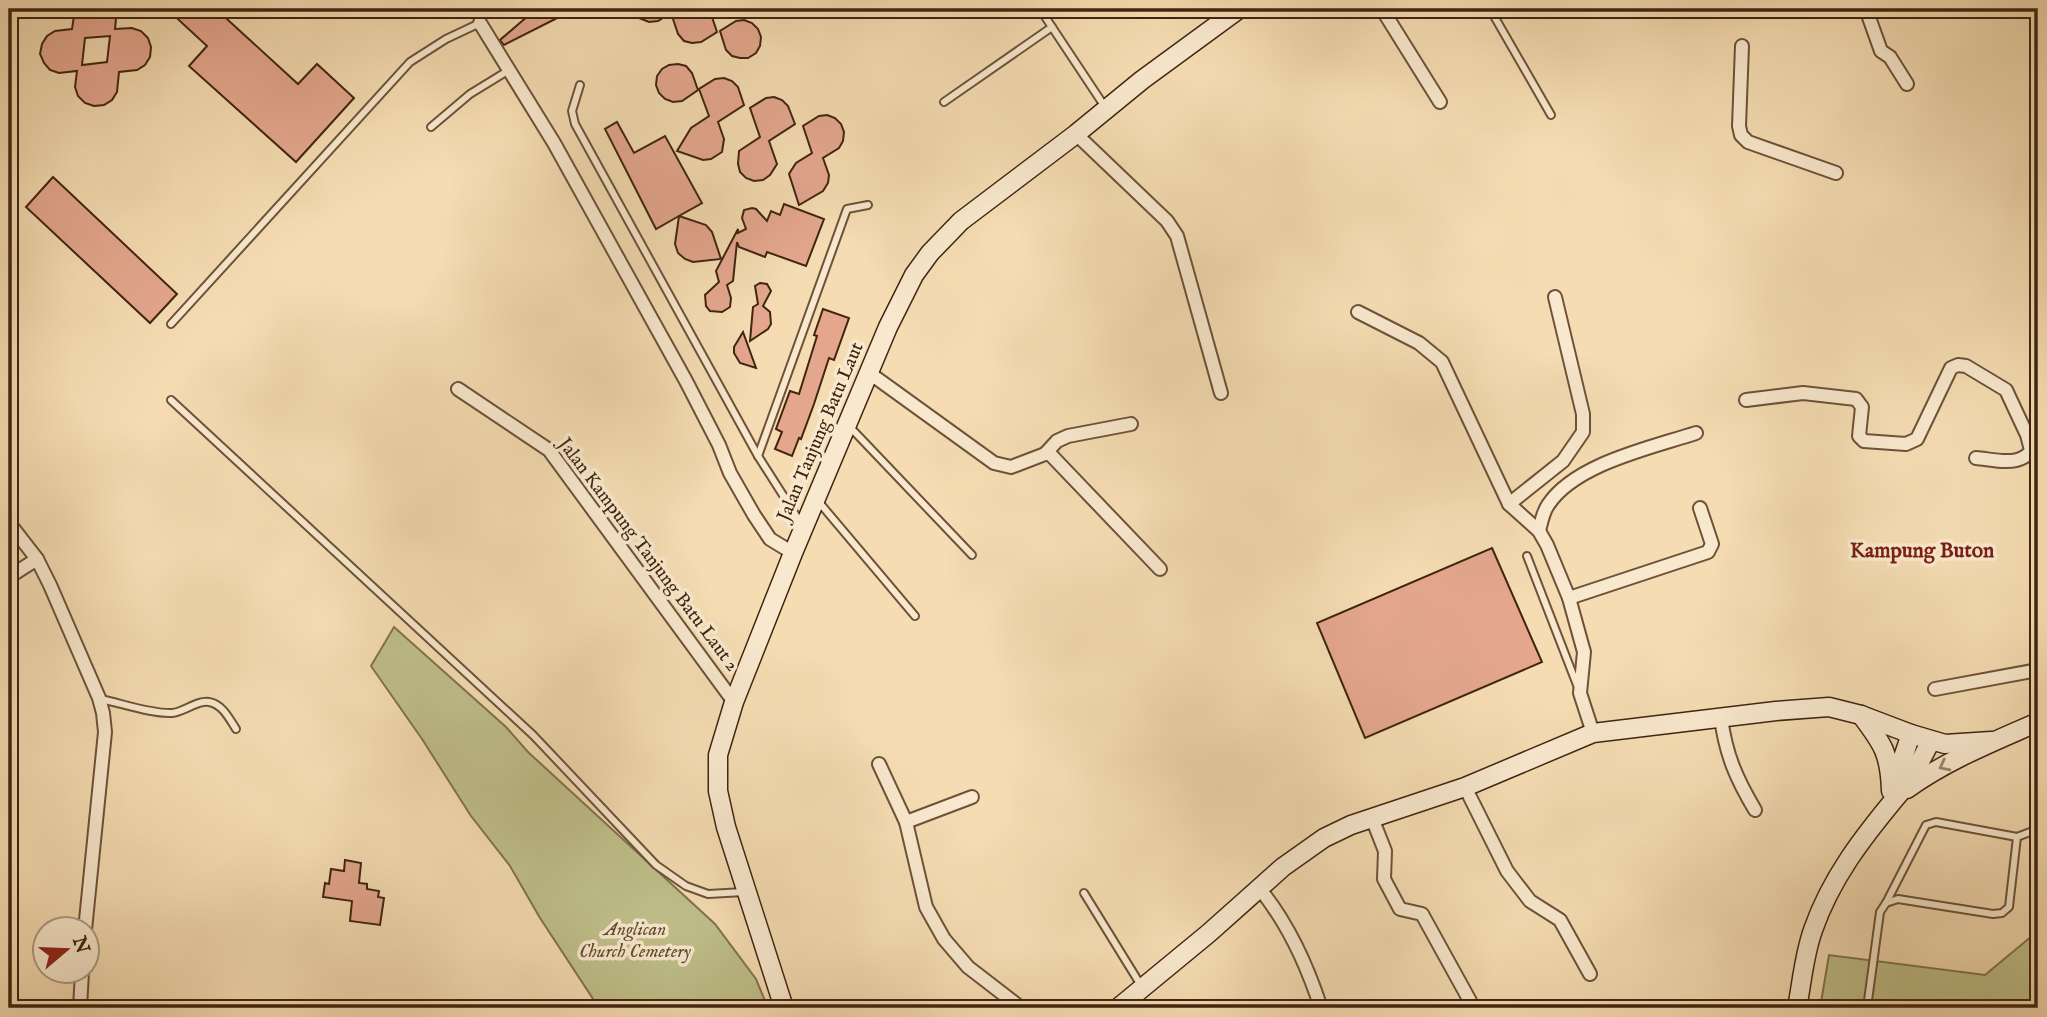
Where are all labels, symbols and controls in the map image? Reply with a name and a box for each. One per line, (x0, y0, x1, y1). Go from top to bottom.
street label: Jalan Tanjung Batu Laut (772, 338, 870, 527)
street label: Jalan Kampung Tanjung Batu Laut 2 (551, 432, 744, 677)
district label: Kampung Buton (1850, 538, 1994, 565)
one-way arrow (1938, 758, 1951, 771)
north arrow (32, 916, 102, 986)
park label: Anglican Church Cemetery (579, 918, 692, 964)
text: N (66, 932, 94, 957)

